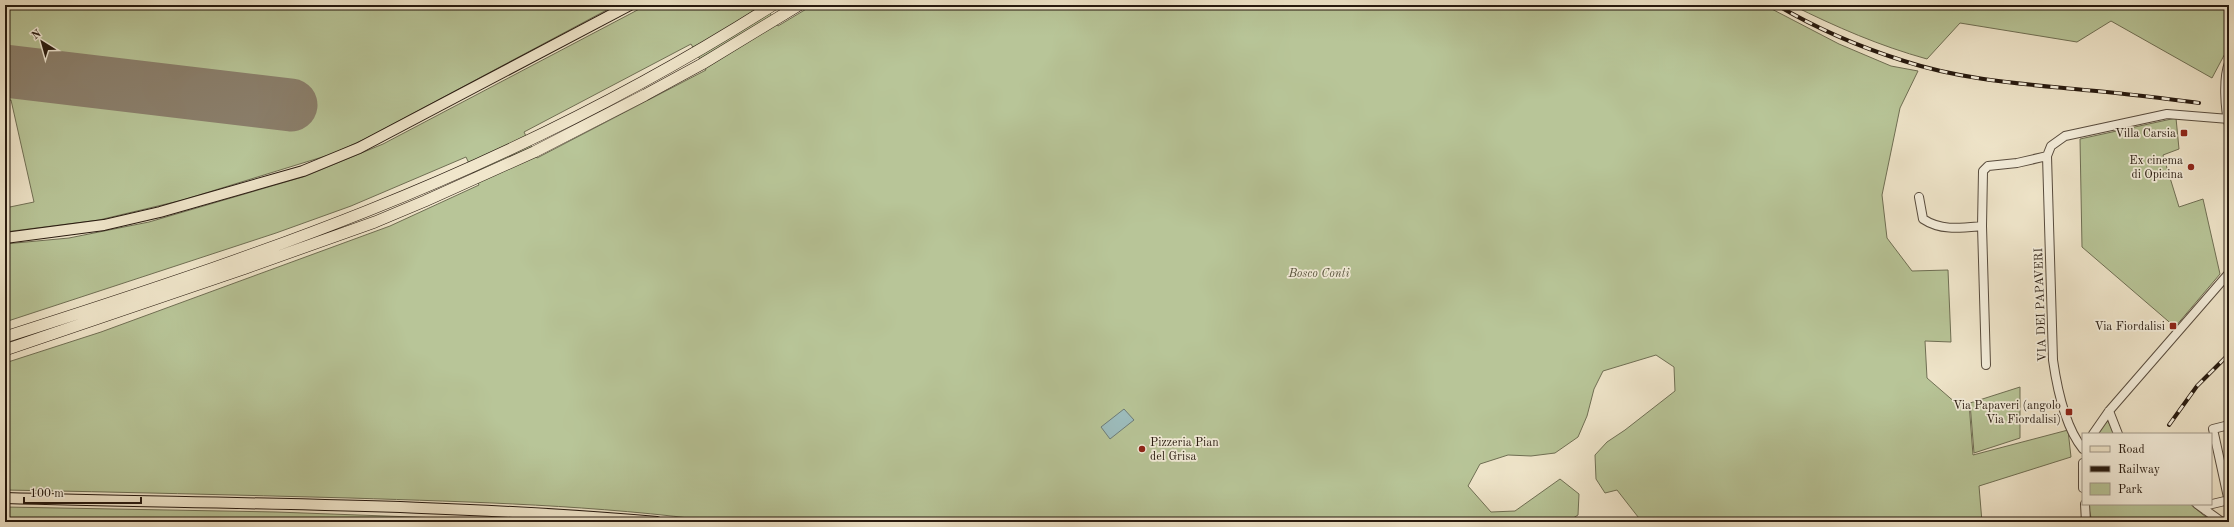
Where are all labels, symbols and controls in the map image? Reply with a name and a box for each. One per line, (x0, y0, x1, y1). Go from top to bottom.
north arrow (22, 22, 62, 62)
text: N (30, 28, 44, 42)
place label: Villa Carsia (2115, 128, 2176, 140)
marker: Villa Carsia (2179, 128, 2189, 138)
place label: Ex cinema di Opicina (2129, 155, 2183, 181)
marker: Ex cinema di Opicina (2186, 162, 2196, 172)
street label: VIA DEI PAPAVERI (2033, 247, 2049, 362)
park label: Bosco Conti (1287, 268, 1350, 280)
place label: Via Fiordalisi (2094, 321, 2165, 333)
marker: Via Fiordalisi (2168, 321, 2178, 331)
place label: Via Papaveri (angolo Via Fiordalisi) (1953, 399, 2061, 426)
marker: Via Papaveri (angolo Via Fiordalisi) (2064, 407, 2074, 417)
legend (2082, 433, 2212, 505)
place label: Pizzeria Pian del Grisa (1150, 437, 1219, 463)
marker: Pizzeria Pian del Grisa (1137, 444, 1147, 454)
text: Road (2118, 444, 2145, 456)
text: Railway (2118, 464, 2161, 476)
scale bar (24, 479, 141, 505)
text: Park (2118, 484, 2143, 496)
text: 100 m (30, 488, 64, 500)

